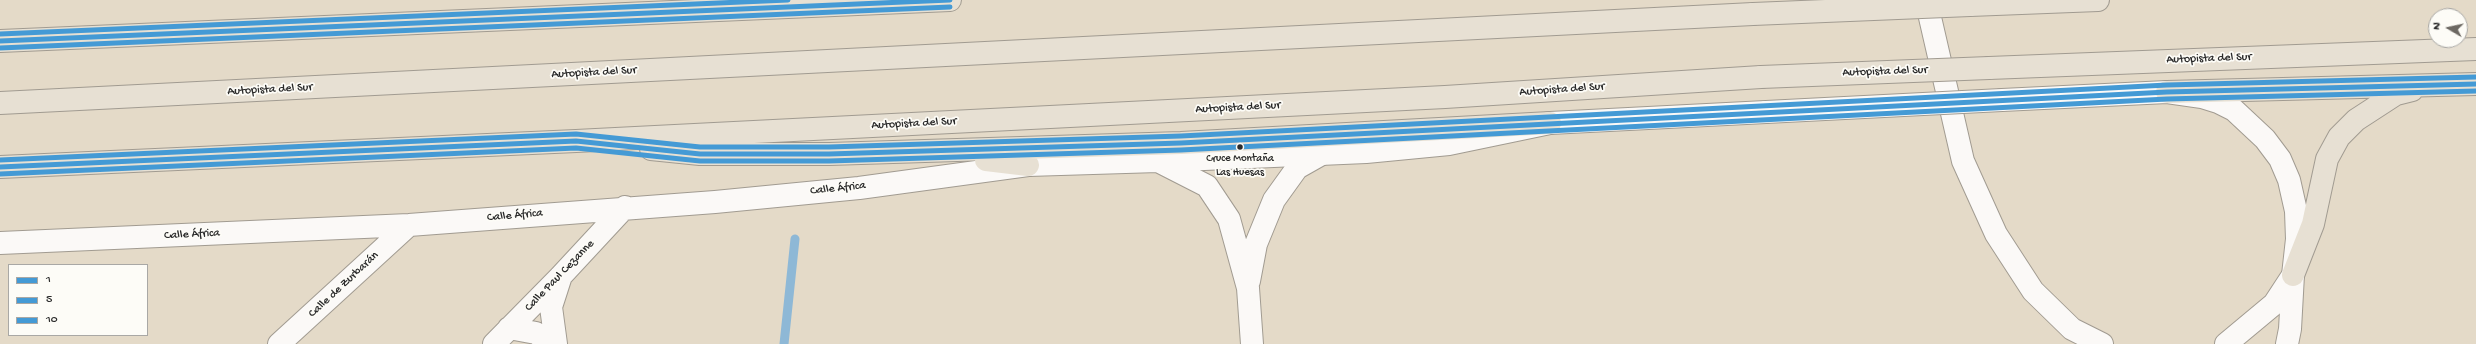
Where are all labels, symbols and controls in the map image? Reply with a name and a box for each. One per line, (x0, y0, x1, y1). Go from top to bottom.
north arrow (2428, 8, 2468, 48)
text: N (2431, 22, 2444, 31)
street label: Autopista del Sur (2166, 50, 2252, 68)
street label: Autopista del Sur (1842, 63, 1928, 81)
street label: Autopista del Sur (551, 64, 637, 82)
street label: Autopista del Sur (1519, 80, 1605, 100)
street label: Autopista del Sur (227, 81, 313, 99)
street label: Autopista del Sur (1195, 99, 1281, 117)
street label: Autopista del Sur (871, 115, 957, 133)
marker: Cruce Montaña Las Huesas (1235, 142, 1245, 152)
place label: Cruce Montaña Las Huesas (1206, 152, 1274, 178)
street label: Calle África (809, 179, 867, 199)
street label: Calle África (487, 206, 543, 226)
street label: Calle África (164, 226, 220, 244)
street label: Calle Paul Cezanne (522, 237, 598, 315)
street label: Calle de Zurbarán (306, 249, 382, 321)
legend (8, 264, 148, 336)
text: 1 (46, 273, 51, 287)
text: 5 (46, 293, 52, 307)
text: 10 (46, 313, 58, 327)

